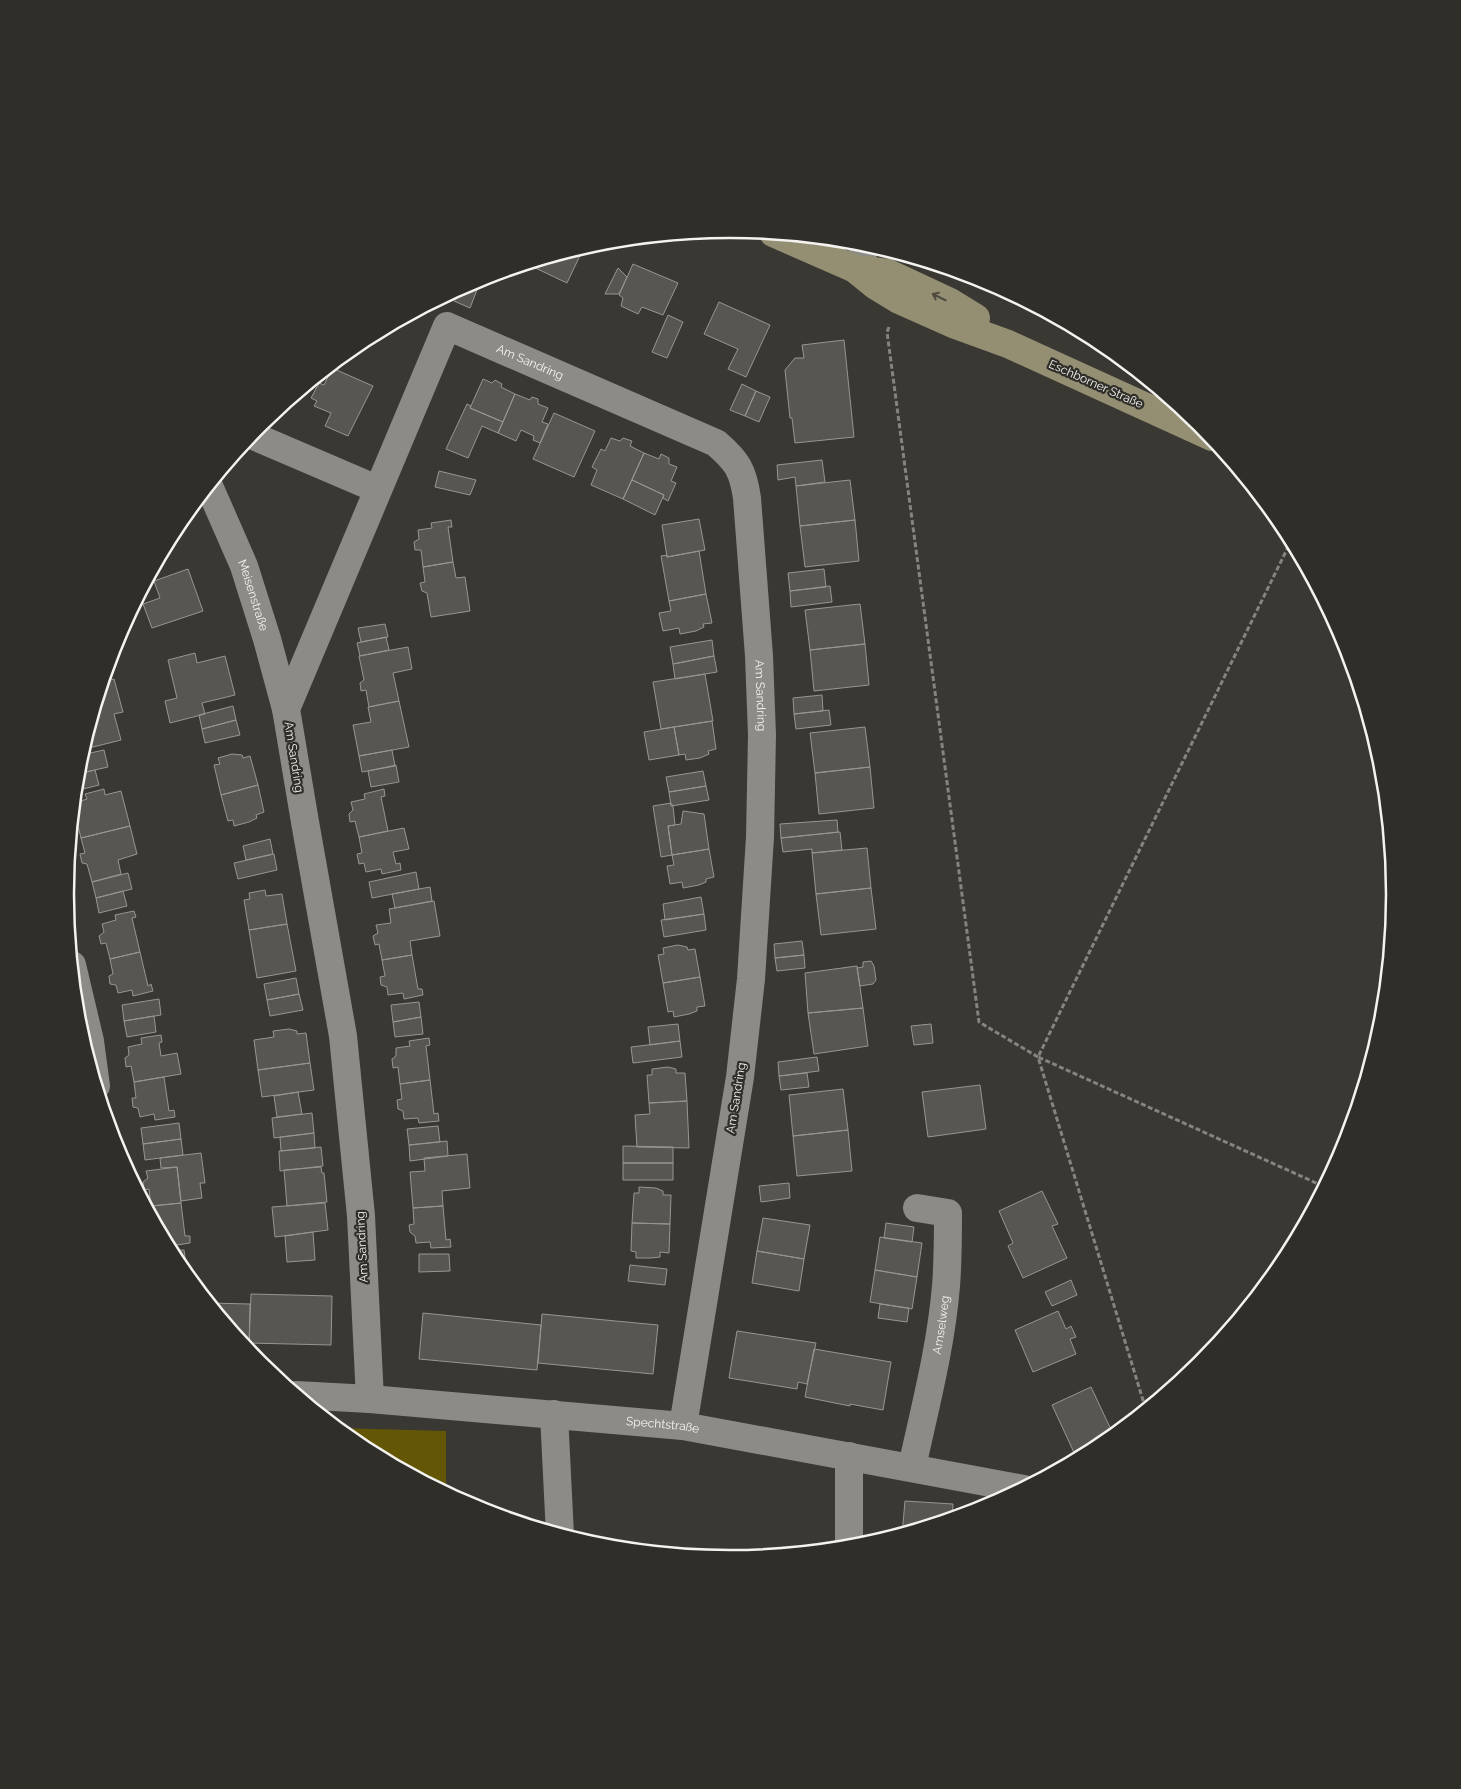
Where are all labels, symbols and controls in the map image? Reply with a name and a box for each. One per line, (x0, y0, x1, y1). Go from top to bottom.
one-way arrow (932, 292, 947, 302)
street label: Am Sandring (494, 341, 566, 383)
street label: Eschborner Straße (1047, 357, 1145, 411)
street label: Meisenstraße (235, 557, 271, 633)
street label: Am Sandring (752, 659, 769, 732)
street label: Am Sandring (281, 720, 307, 794)
street label: Am Sandring (723, 1061, 749, 1135)
street label: Am Sandring (353, 1211, 371, 1283)
street label: Amselweg (930, 1295, 952, 1355)
street label: Spechtstraße (626, 1414, 701, 1436)

